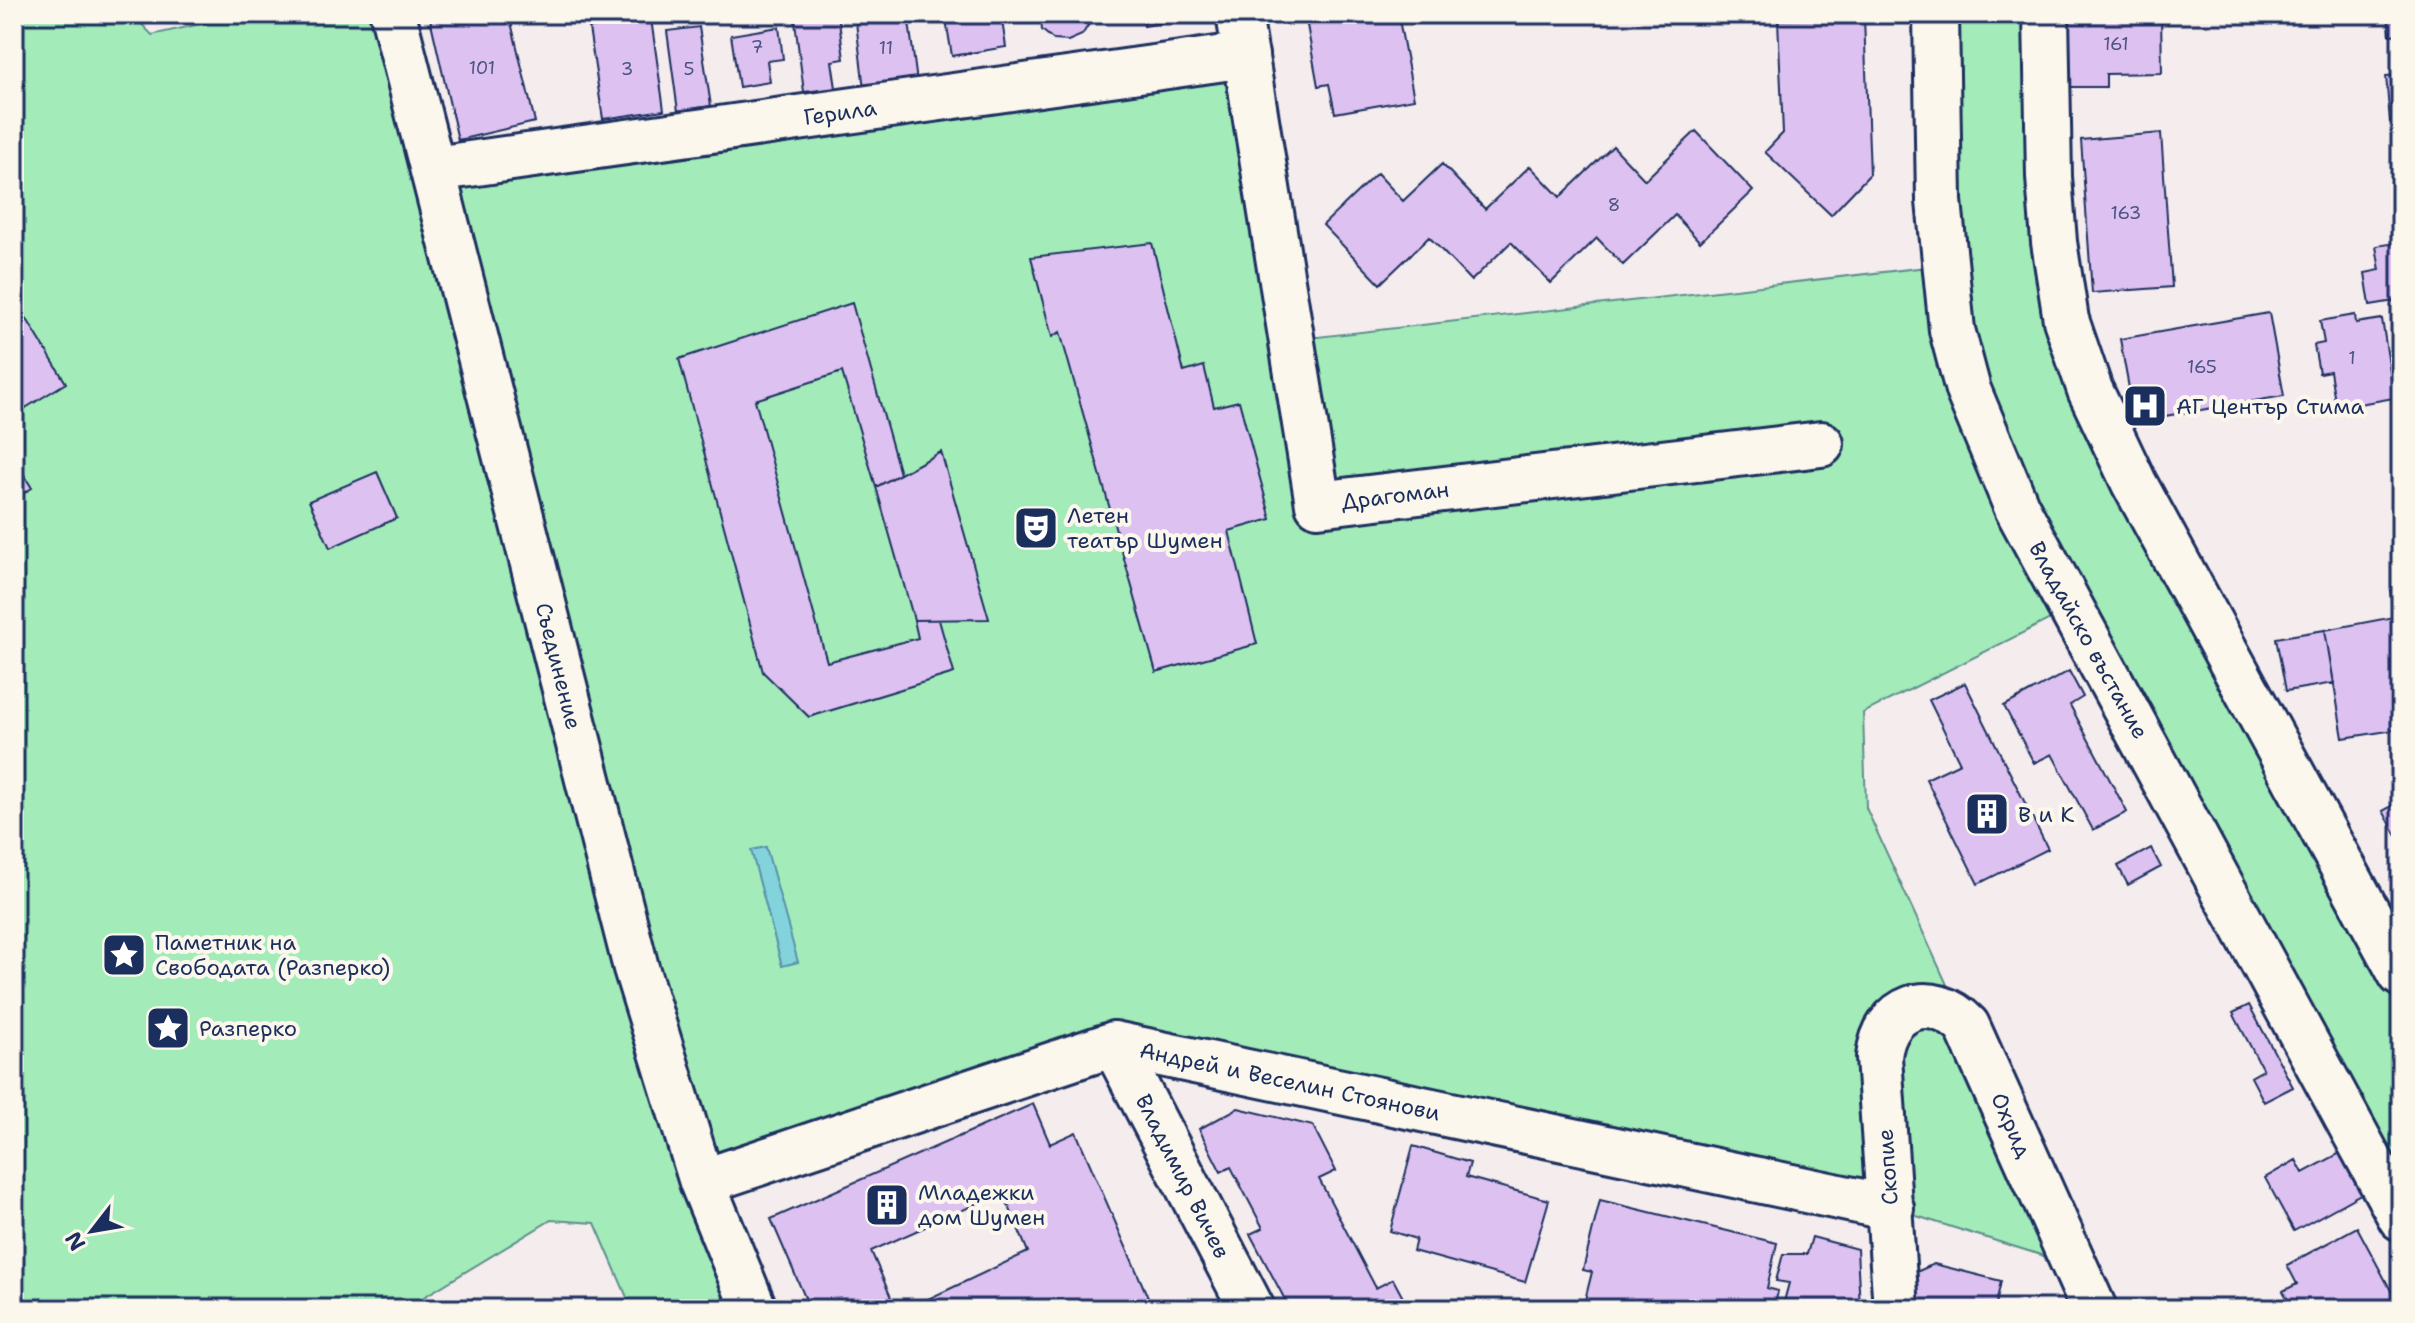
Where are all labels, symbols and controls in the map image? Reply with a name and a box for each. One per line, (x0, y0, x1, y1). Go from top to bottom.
house number: 161 (2103, 32, 2129, 56)
house number: 7 (751, 35, 763, 59)
house number: 11 (879, 36, 893, 60)
house number: 101 (469, 56, 495, 80)
house number: 3 (621, 57, 633, 81)
house number: 5 (683, 57, 695, 81)
street label: Герила (802, 93, 879, 132)
house number: 8 (1608, 193, 1620, 217)
house number: 163 (2111, 201, 2141, 225)
house number: 1 (2348, 346, 2356, 370)
house number: 165 (2187, 355, 2217, 379)
hospital icon: АГ Център Стима (2121, 382, 2169, 430)
place label: АГ Център Стима (2176, 392, 2364, 421)
street label: Драгоман (1339, 474, 1451, 516)
place label: Летен театър Шумен (1067, 501, 1223, 555)
theatre icon: Летен театър Шумен (1012, 504, 1060, 552)
street label: Владайско въстание (2022, 536, 2155, 744)
street label: Съединение (529, 600, 588, 733)
building icon: В и К (1963, 790, 2011, 838)
place label: В и К (2018, 800, 2075, 829)
place label: Паметник на Свободата (Разперко) (155, 928, 390, 982)
place icon: Паметник на Свободата (Разперко) (100, 931, 148, 979)
place icon: Разперко (144, 1004, 192, 1052)
place label: Разперко (199, 1014, 297, 1043)
street label: Андрей и Веселин Стоянови (1137, 1035, 1443, 1128)
street label: Охрид (1984, 1088, 2039, 1162)
street label: Владимир Вичев (1129, 1089, 1236, 1263)
street label: Скопие (1870, 1128, 1905, 1206)
place label: Младежки дом Шумен (918, 1178, 1045, 1232)
building icon: Младежки дом Шумен (863, 1181, 911, 1229)
north arrow (52, 1191, 132, 1271)
text: N (58, 1226, 92, 1256)

